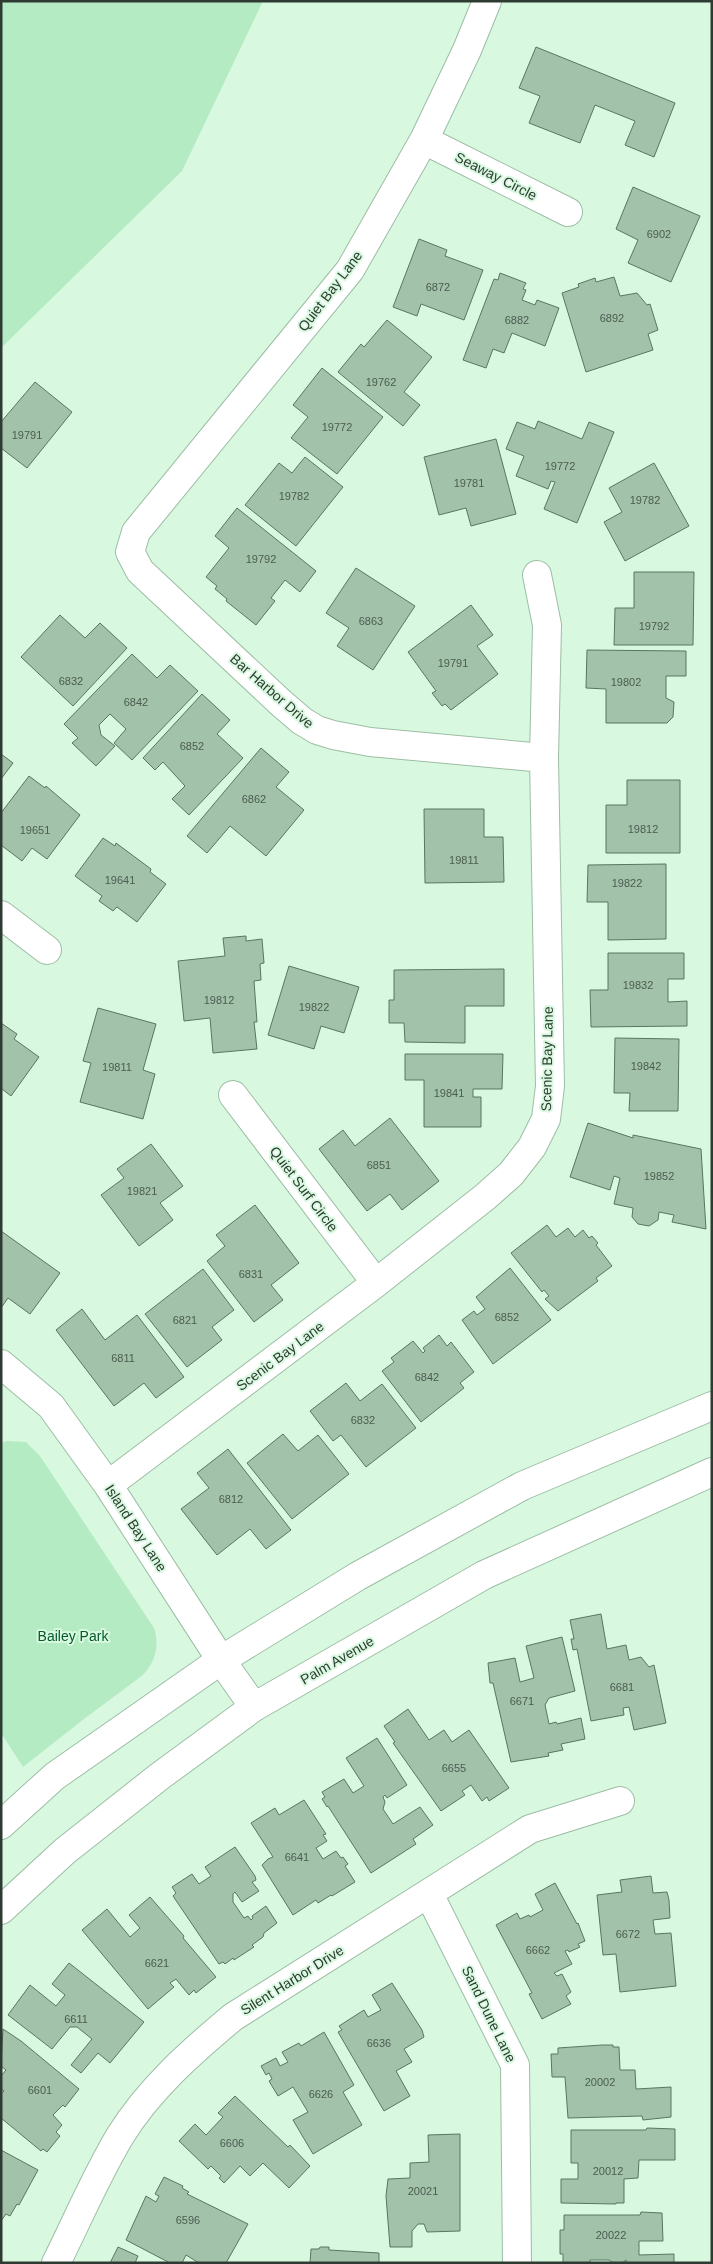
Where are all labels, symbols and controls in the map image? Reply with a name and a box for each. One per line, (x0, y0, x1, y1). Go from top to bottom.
street label: Seaway Circle (453, 149, 540, 204)
house number: 6902 (647, 228, 671, 240)
street label: Quiet Bay Lane (295, 247, 366, 334)
house number: 6872 (426, 281, 450, 293)
house number: 6892 (600, 312, 624, 324)
house number: 6882 (505, 314, 529, 326)
house number: 19762 (366, 376, 396, 388)
house number: 19772 (322, 421, 352, 433)
house number: 19791 (12, 429, 42, 441)
house number: 19772 (545, 460, 575, 472)
house number: 19781 (454, 477, 484, 489)
house number: 19782 (279, 490, 309, 502)
house number: 19782 (630, 494, 660, 506)
house number: 19792 (246, 553, 276, 565)
house number: 6863 (359, 615, 383, 627)
house number: 19792 (639, 620, 669, 632)
street label: Bar Harbor Drive (227, 651, 317, 732)
house number: 19791 (438, 657, 468, 669)
house number: 6832 (59, 675, 83, 687)
house number: 19802 (611, 676, 641, 688)
house number: 6842 (124, 696, 148, 708)
house number: 6852 (180, 740, 204, 752)
house number: 6862 (242, 793, 266, 805)
house number: 19812 (628, 823, 658, 835)
house number: 19651 (20, 824, 50, 836)
house number: 19811 (449, 854, 479, 866)
house number: 19641 (105, 874, 135, 886)
house number: 19822 (612, 877, 642, 889)
house number: 19832 (623, 979, 653, 991)
house number: 19812 (204, 994, 234, 1006)
house number: 19822 (299, 1001, 329, 1013)
street label: Scenic Bay Lane (538, 1006, 556, 1112)
house number: 19842 (631, 1060, 661, 1072)
house number: 19811 (102, 1061, 132, 1073)
house number: 19841 (434, 1087, 464, 1099)
street label: Quiet Surf Circle (267, 1143, 341, 1235)
house number: 6851 (367, 1159, 391, 1171)
house number: 19852 (644, 1170, 674, 1182)
house number: 19821 (127, 1185, 157, 1197)
house number: 6831 (239, 1268, 263, 1280)
house number: 6852 (495, 1311, 519, 1323)
house number: 6821 (173, 1314, 197, 1326)
street label: Scenic Bay Lane (233, 1318, 327, 1394)
house number: 6811 (111, 1352, 135, 1364)
house number: 6842 (415, 1371, 439, 1383)
house number: 6832 (351, 1414, 375, 1426)
street label: Island Bay Lane (102, 1482, 170, 1575)
house number: 6812 (219, 1493, 243, 1505)
park label: Bailey Park (38, 1628, 109, 1644)
street label: Palm Avenue (297, 1632, 377, 1687)
house number: 6681 (610, 1681, 634, 1693)
house number: 6671 (510, 1695, 534, 1707)
house number: 6655 (442, 1762, 466, 1774)
house number: 6641 (285, 1851, 309, 1863)
house number: 6672 (616, 1928, 640, 1940)
street label: Silent Harbor Drive (238, 1942, 347, 2018)
house number: 6662 (526, 1944, 550, 1956)
house number: 6621 (145, 1957, 169, 1969)
street label: Sand Dune Lane (459, 1963, 519, 2065)
house number: 6611 (64, 2013, 88, 2025)
house number: 6636 (367, 2037, 391, 2049)
house number: 20002 (585, 2076, 615, 2088)
house number: 6601 (28, 2084, 52, 2096)
house number: 6626 (309, 2088, 333, 2100)
house number: 6606 (220, 2137, 244, 2149)
house number: 20012 (593, 2165, 623, 2177)
house number: 20021 (408, 2185, 438, 2197)
house number: 6596 (176, 2214, 200, 2226)
house number: 20022 (596, 2229, 626, 2241)

